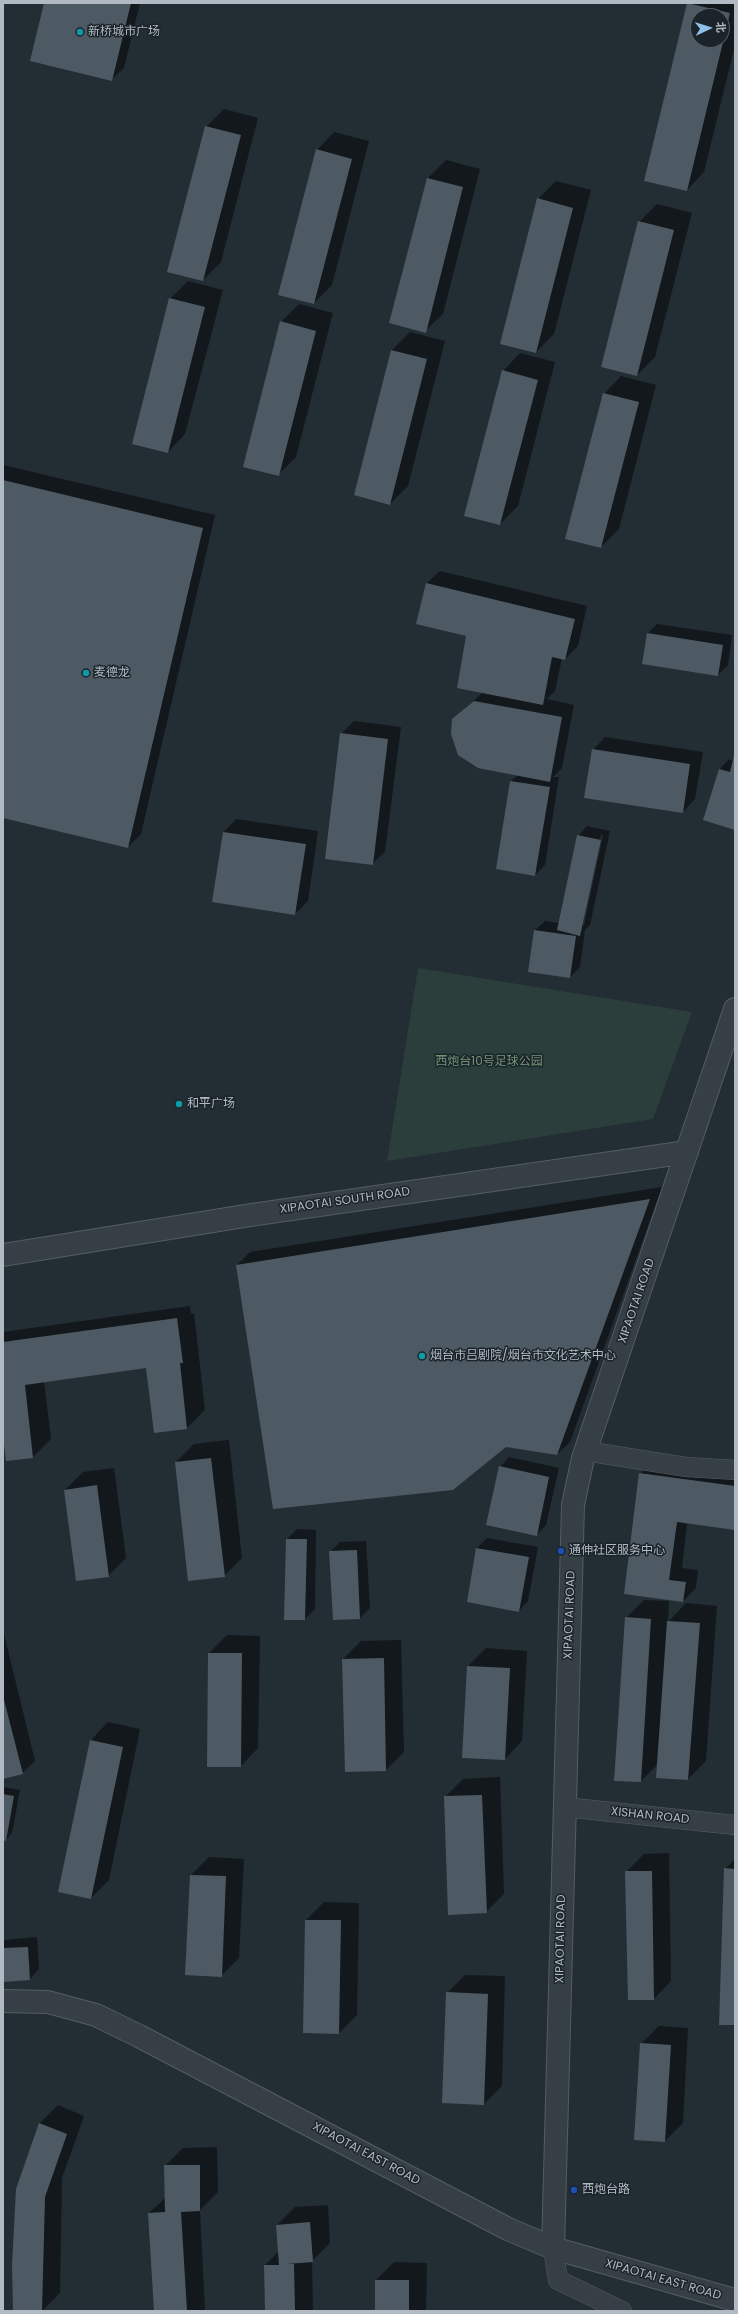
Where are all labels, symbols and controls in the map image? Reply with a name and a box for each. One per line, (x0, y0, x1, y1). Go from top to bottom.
north arrow (690, 8, 730, 48)
text: 北 (713, 21, 729, 33)
place label: 新桥城市广场 (88, 25, 160, 39)
marker: 新桥城市广场 (75, 27, 85, 37)
place label: 麦德龙 (94, 666, 130, 680)
marker: 麦德龙 (81, 668, 91, 678)
park label: 西炮台10号足球公园 (435, 1055, 543, 1069)
place label: 和平广场 (187, 1097, 235, 1111)
marker: 和平广场 (174, 1099, 184, 1109)
street label: XIPAOTAI SOUTH ROAD (279, 1185, 411, 1217)
street label: XIPAOTAI ROAD (616, 1257, 658, 1345)
place label: 烟台市吕剧院/烟台市文化艺术中心 (430, 1349, 616, 1363)
marker: 烟台市吕剧院/烟台市文化艺术中心 (417, 1351, 427, 1361)
place label: 通伸社区服务中心 (569, 1544, 665, 1558)
marker: 通伸社区服务中心 (556, 1546, 566, 1556)
street label: XIPAOTAI ROAD (561, 1570, 579, 1660)
street label: XISHAN ROAD (610, 1805, 690, 1827)
street label: XIPAOTAI ROAD (553, 1894, 569, 1984)
street label: XIPAOTAI EAST ROAD (310, 2119, 422, 2189)
place label: 西炮台路 (582, 2183, 630, 2197)
marker: 西炮台路 (569, 2185, 579, 2195)
street label: XIPAOTAI EAST ROAD (603, 2257, 723, 2303)

